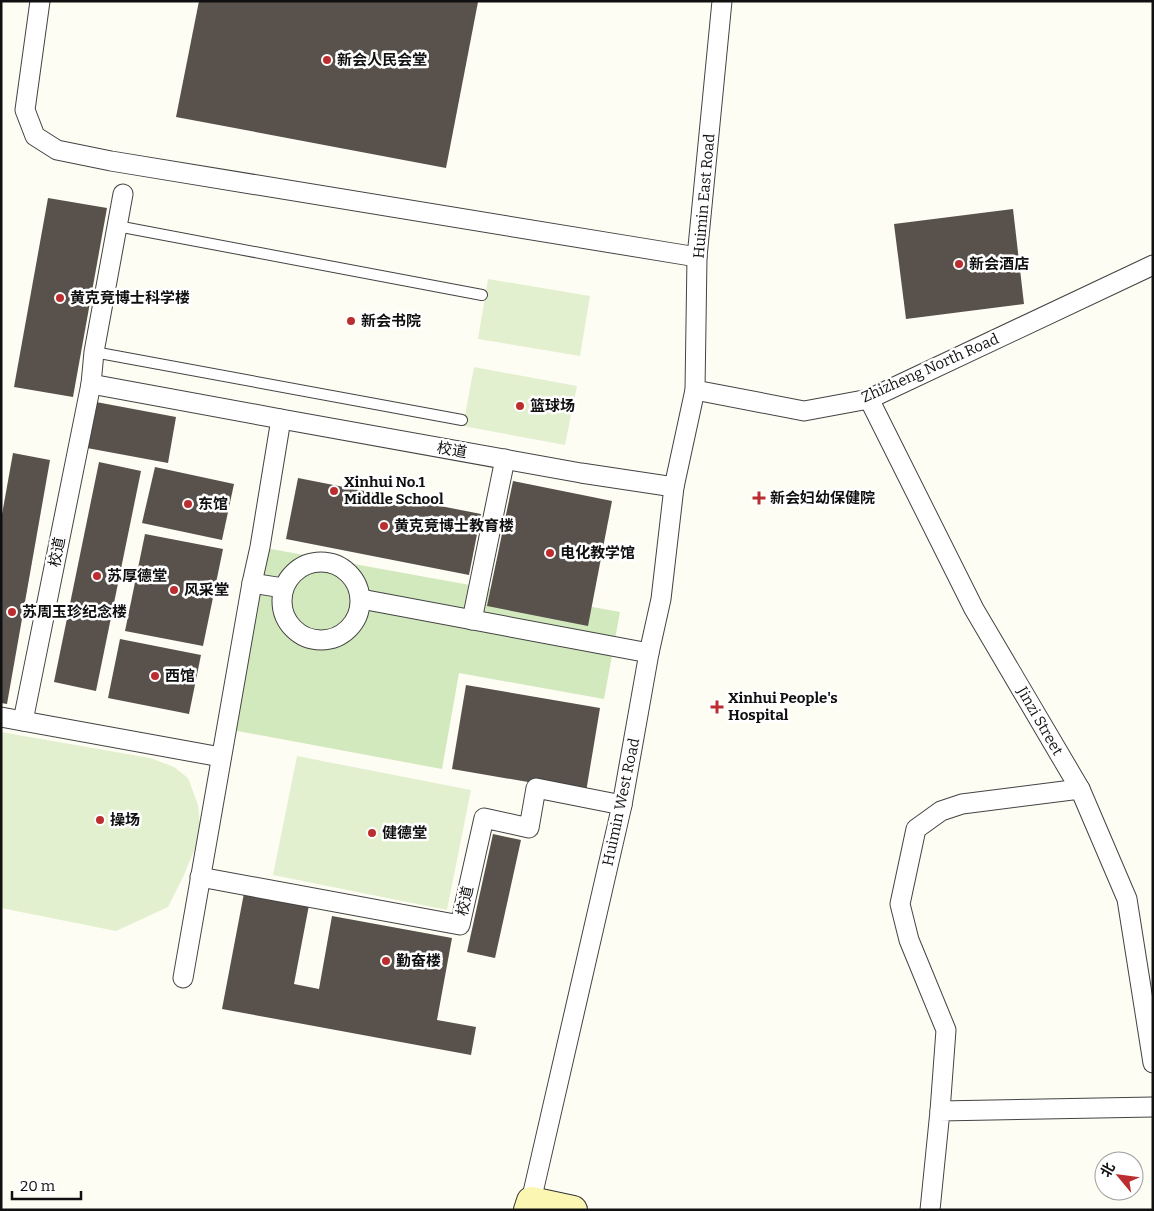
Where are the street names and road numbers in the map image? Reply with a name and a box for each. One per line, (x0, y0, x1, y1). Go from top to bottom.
street label: Huimin East Road (690, 133, 718, 259)
street label: Zhizheng North Road (859, 330, 1002, 406)
street label: 校道 (436, 439, 468, 461)
street label: 校道 (45, 536, 69, 568)
street label: Jinzi Street (1013, 683, 1067, 759)
street label: Huimin West Road (599, 736, 643, 868)
street label: 校道 (453, 884, 477, 918)

